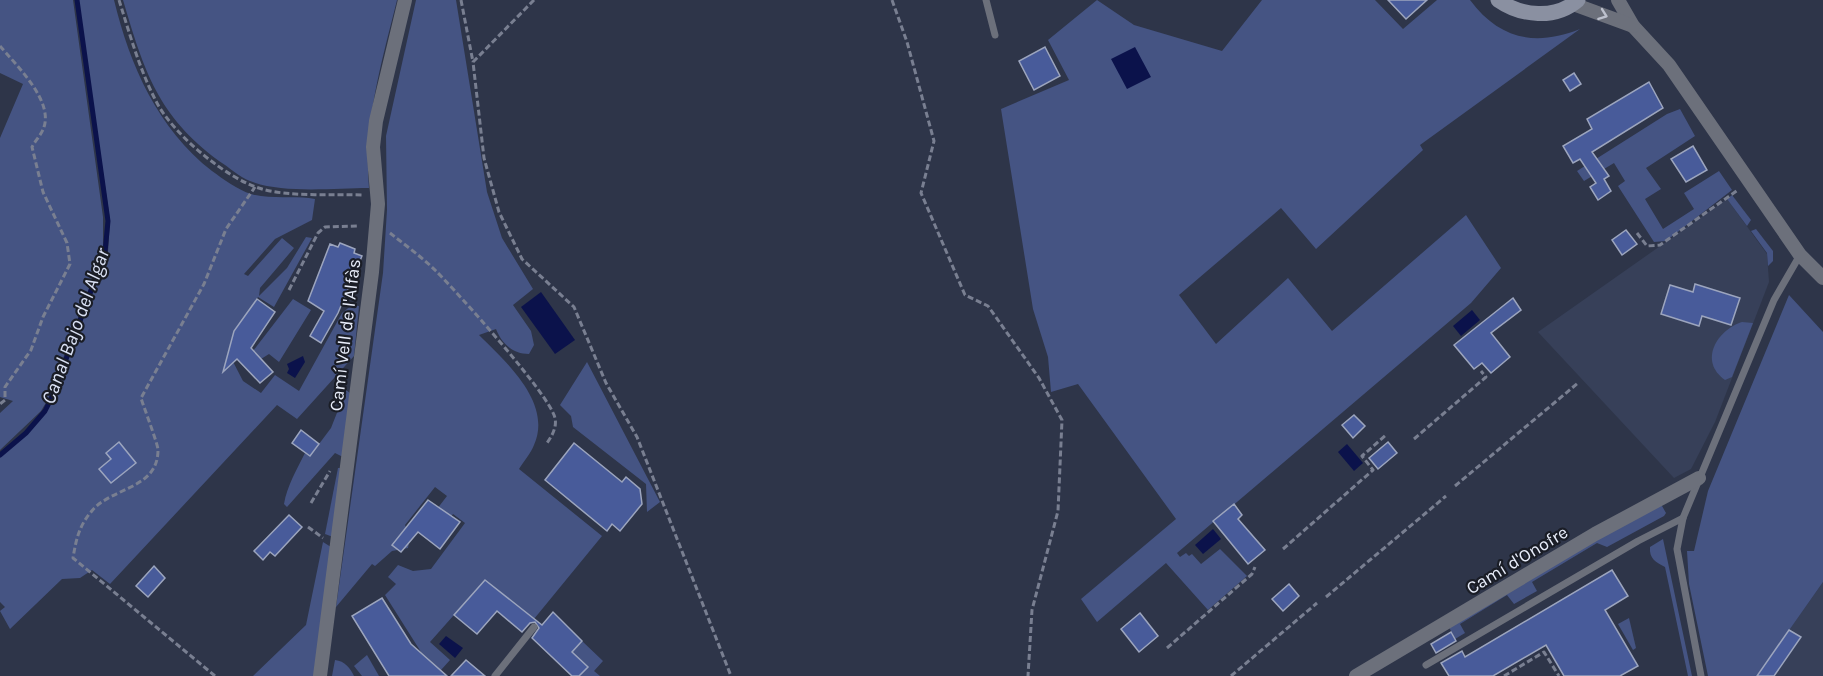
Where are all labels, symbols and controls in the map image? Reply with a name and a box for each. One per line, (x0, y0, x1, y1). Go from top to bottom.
one-way arrow (1597, 7, 1608, 20)
water label: Canal Bajo del Algar (37, 244, 115, 407)
street label: Camí Vell de l'Alfàs (325, 258, 365, 412)
street label: Camí d'Onofre (1462, 521, 1572, 599)

